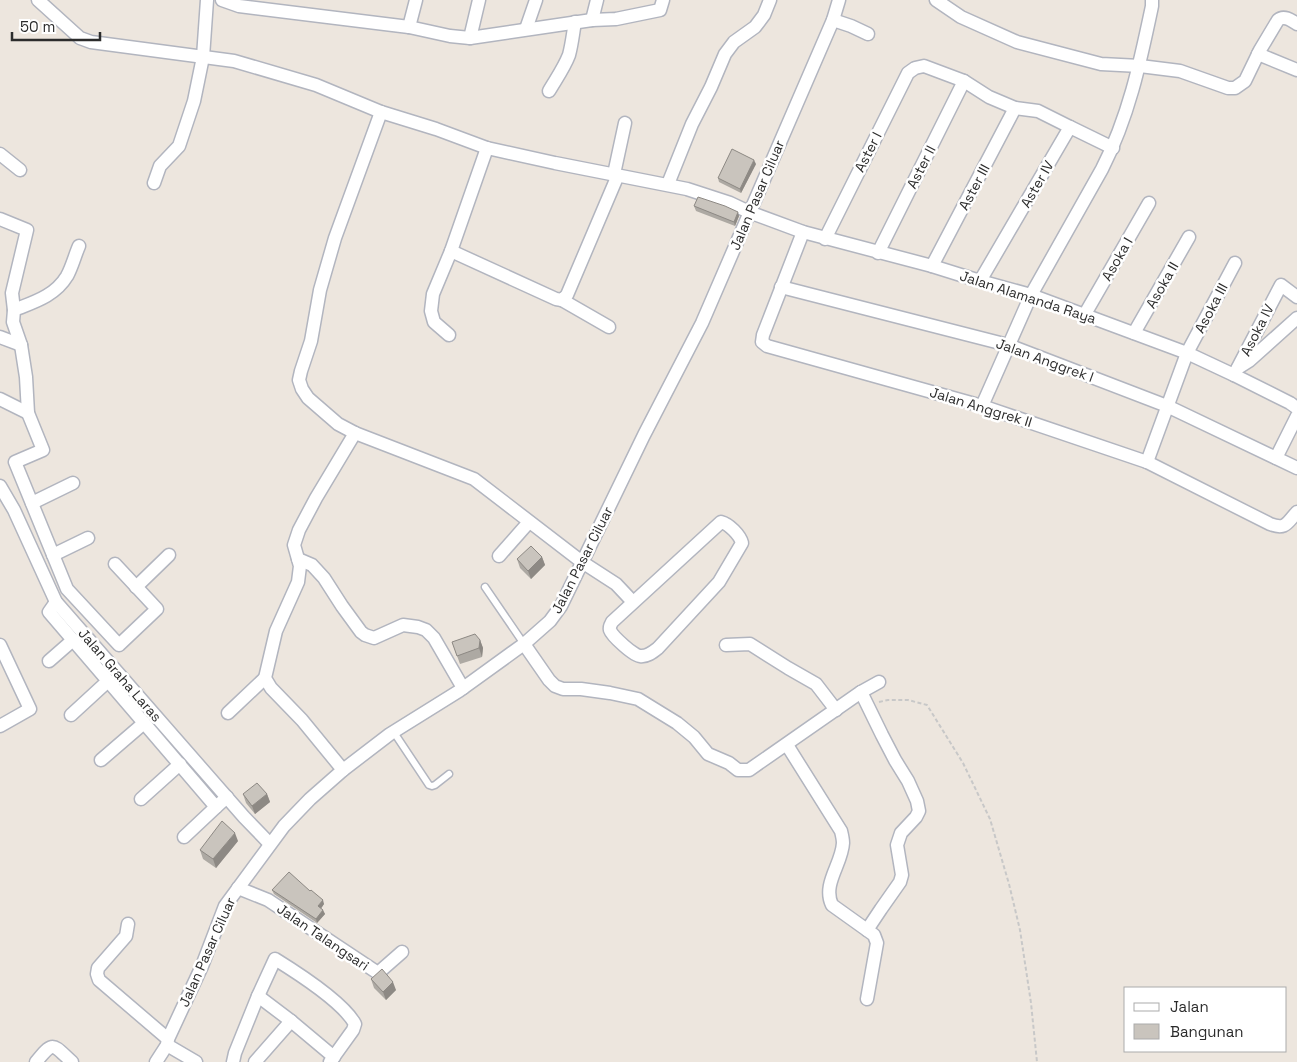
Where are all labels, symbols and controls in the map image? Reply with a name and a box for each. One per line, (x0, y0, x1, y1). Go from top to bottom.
scale bar (12, 10, 100, 42)
text: 50 m (20, 17, 55, 36)
street label: Aster I (850, 129, 886, 175)
street label: Jalan Pasar Ciluar (726, 137, 788, 253)
street label: Aster II (902, 142, 940, 192)
street label: Aster IV (1016, 157, 1058, 211)
street label: Aster III (954, 161, 994, 213)
street label: Asoka I (1097, 234, 1137, 284)
street label: Asoka II (1142, 259, 1182, 311)
street label: Jalan Alamanda Raya (957, 266, 1099, 328)
street label: Asoka III (1190, 280, 1232, 336)
street label: Asoka IV (1236, 301, 1278, 359)
street label: Jalan Anggrek I (994, 334, 1096, 386)
street label: Jalan Anggrek II (928, 383, 1034, 431)
street label: Jalan Pasar Ciluar (547, 503, 617, 617)
street label: Jalan Graha Laras (74, 624, 166, 726)
street label: Jalan Pasar Ciluar (175, 894, 239, 1010)
street label: Jalan Talangsari (273, 899, 373, 975)
legend (1124, 987, 1287, 1052)
text: Jalan (1170, 997, 1209, 1016)
text: Bangunan (1170, 1022, 1244, 1041)

